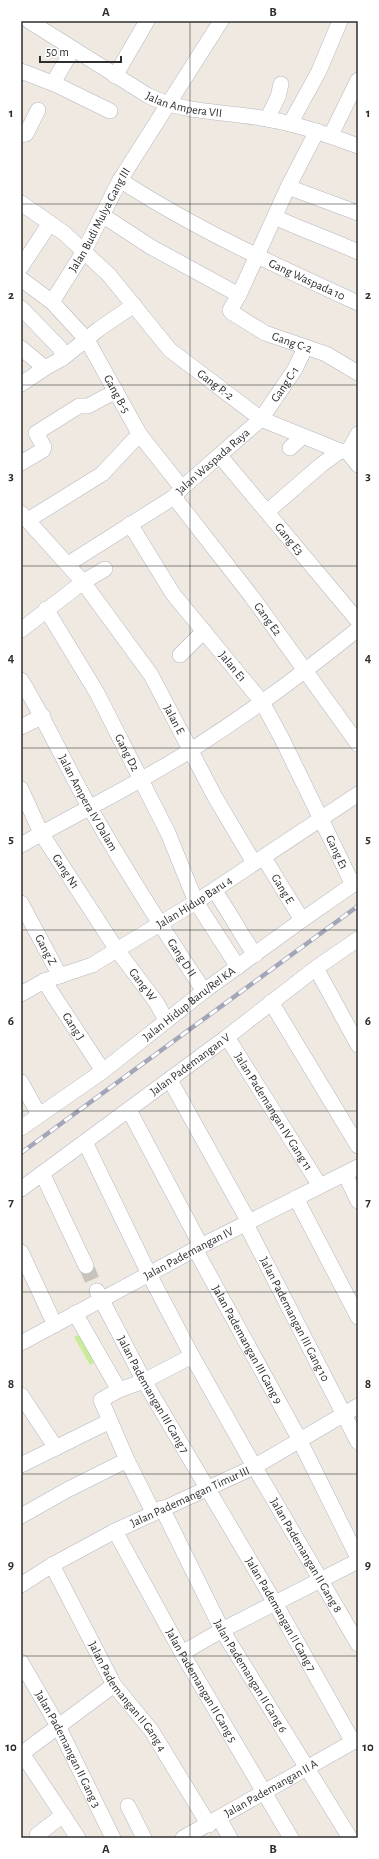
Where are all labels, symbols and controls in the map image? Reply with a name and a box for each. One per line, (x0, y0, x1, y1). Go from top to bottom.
text: A (102, 6, 110, 19)
text: B (269, 6, 277, 19)
scale bar (40, 38, 121, 64)
text: 50 m (46, 46, 69, 58)
street label: Jalan Ampera VII (144, 89, 223, 119)
text: 1 (9, 107, 13, 120)
text: 1 (366, 107, 370, 120)
street label: Jalan Budi Mulya Gang III (66, 166, 132, 274)
street label: Gang Waspada 10 (267, 257, 347, 302)
text: 2 (8, 289, 14, 302)
text: 2 (365, 289, 371, 302)
street label: Gang C-2 (270, 330, 314, 355)
street label: Gang C-1 (268, 364, 301, 404)
street label: Gang P.-2 (195, 367, 237, 403)
street label: Gang B-5 (102, 373, 132, 415)
street label: Jalan Waspada Raya (173, 426, 252, 497)
text: 3 (8, 470, 14, 483)
text: 3 (365, 470, 371, 483)
street label: Gang E3 (273, 521, 306, 557)
street label: Gang E2 (252, 600, 284, 638)
street label: Jalan E1 (217, 649, 249, 684)
text: 4 (8, 652, 15, 665)
text: 4 (365, 652, 372, 665)
street label: Jalan E (162, 703, 187, 736)
street label: Gang D2 (113, 732, 142, 773)
street label: Jalan Ampera IV Dalam (57, 753, 120, 853)
text: 5 (8, 833, 14, 846)
street label: Gang E1 (324, 833, 350, 871)
text: 5 (365, 833, 371, 846)
street label: Gang N1 (50, 852, 82, 891)
street label: Gang E (269, 872, 296, 906)
street label: Jalan Hidup Baru 4 (154, 874, 234, 930)
street label: Gang Z (33, 932, 59, 967)
street label: Gang D II (165, 936, 199, 979)
street label: Jalan Hidup Baru/Rel KA (141, 965, 237, 1043)
street label: Gang W (127, 966, 159, 1003)
street label: Gang J (60, 1010, 87, 1042)
text: 6 (8, 1015, 14, 1028)
text: 6 (365, 1015, 371, 1028)
street label: Jalan Pademangan V (148, 1031, 232, 1098)
street label: Jalan Pademangan IV Gang 11 (232, 1051, 315, 1173)
text: 7 (8, 1196, 14, 1209)
text: 7 (365, 1196, 371, 1209)
street label: Jalan Pademangan IV (142, 1225, 235, 1282)
street label: Jalan Pademangan III Gang 10 (258, 1255, 332, 1383)
street label: Jalan Pademangan III Gang 9 (210, 1283, 285, 1406)
street label: Jalan Pademangan III Gang 7 (116, 1334, 191, 1455)
text: 8 (8, 1378, 14, 1391)
text: 8 (365, 1378, 371, 1391)
street label: Jalan Pademangan Timur III (129, 1464, 251, 1529)
street label: Jalan Pademangan II Gang 8 (268, 1496, 344, 1615)
street label: Jalan Pademangan II Gang 7 (243, 1555, 318, 1673)
text: 9 (8, 1559, 14, 1572)
text: 9 (365, 1559, 371, 1572)
street label: Jalan Pademangan II Gang 6 (212, 1617, 290, 1735)
street label: Jalan Pademangan II Gang 5 (164, 1627, 239, 1744)
street label: Jalan Pademangan II Gang 4 (87, 1639, 169, 1754)
street label: Jalan Pademangan II Gang 3 (33, 1689, 103, 1809)
text: 10 (5, 1741, 17, 1754)
text: 10 (362, 1741, 374, 1754)
street label: Jalan Pademangan II A (222, 1757, 320, 1819)
text: A (102, 1843, 110, 1856)
text: B (269, 1843, 277, 1856)

